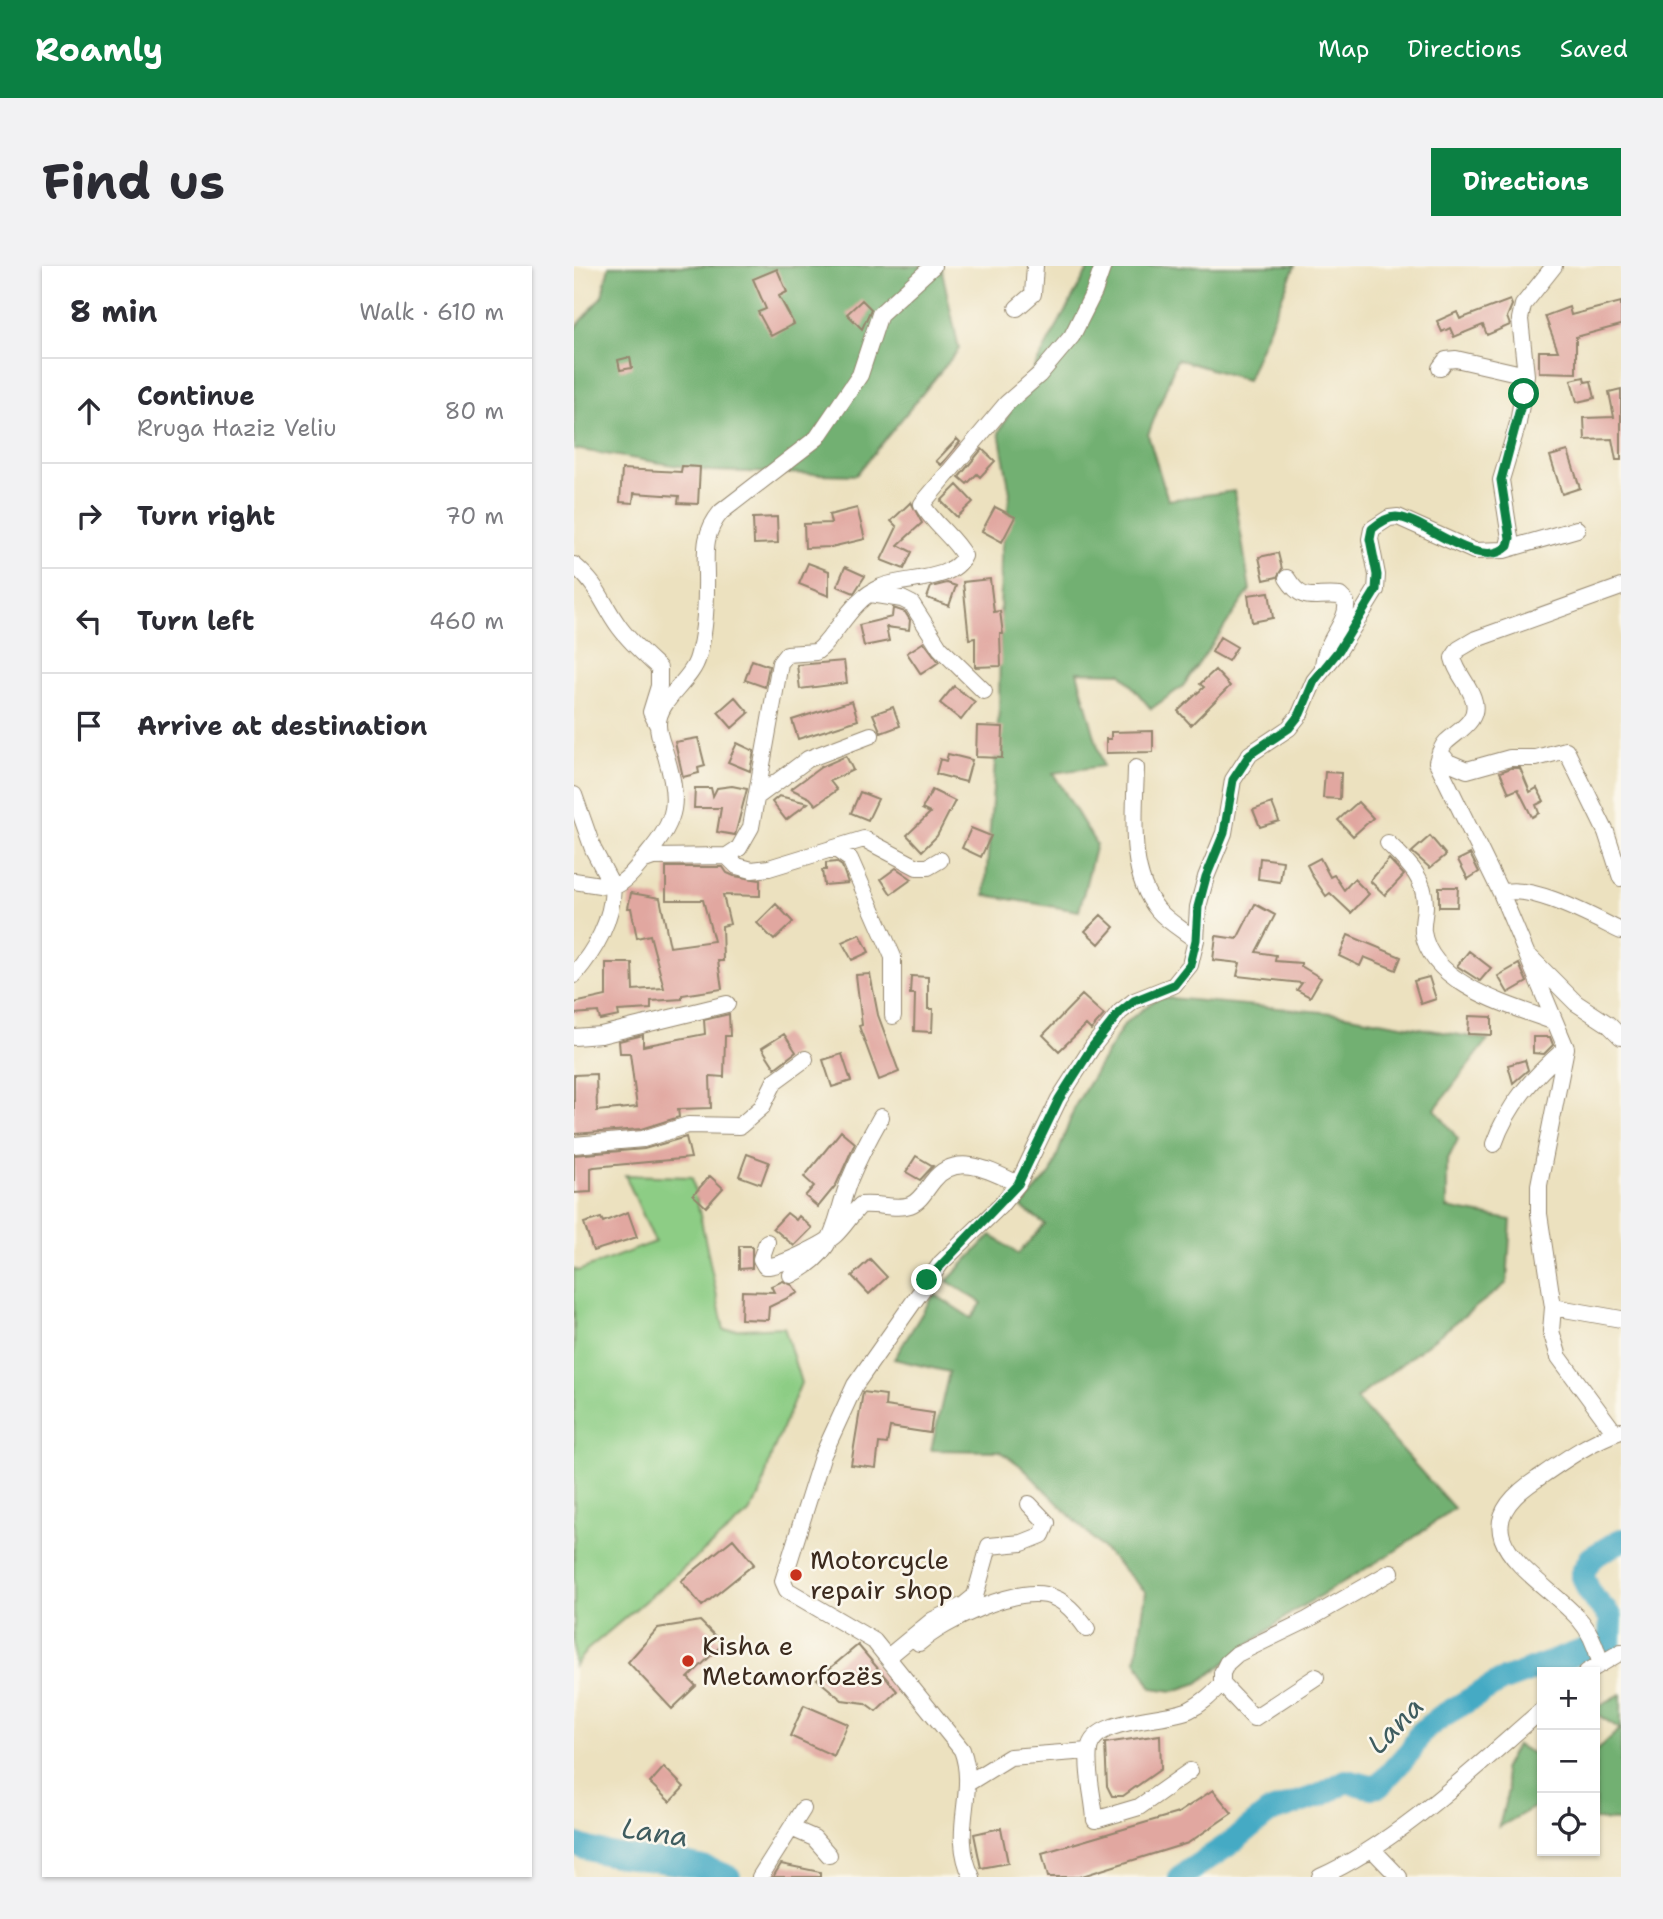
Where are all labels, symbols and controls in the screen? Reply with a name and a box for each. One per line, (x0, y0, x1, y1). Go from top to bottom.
text: Roamly (35, 27, 163, 72)
text: Map (1318, 33, 1369, 65)
text: Directions (1407, 33, 1522, 65)
text: Saved (1560, 33, 1628, 65)
button: Directions (1431, 148, 1621, 216)
text: Find us (42, 149, 225, 215)
text: 8 min (70, 291, 157, 332)
text: Walk · 610 m (359, 297, 504, 327)
text: Continue (137, 378, 255, 413)
route start (1508, 378, 1539, 409)
icon: ahead (70, 392, 108, 430)
text: 80 m (445, 396, 504, 426)
text: Rruga Haziz Veliu (137, 413, 337, 443)
icon: right (70, 497, 108, 535)
text: Turn right (137, 498, 275, 533)
text: 70 m (445, 501, 504, 531)
icon: left (70, 602, 108, 640)
text: Turn left (137, 603, 254, 638)
text: 460 m (429, 606, 504, 636)
icon: arrive (70, 707, 108, 745)
text: Arrive at destination (137, 708, 427, 743)
route end (911, 1264, 942, 1295)
place label: Motorcycle repair shop (810, 1542, 953, 1607)
marker: Motorcycle repair shop (788, 1567, 804, 1583)
place label: Kisha e Metamorfozës (702, 1628, 883, 1693)
marker: Kisha e Metamorfozës (680, 1653, 696, 1669)
map controls (1537, 1667, 1600, 1856)
button: + (1537, 1667, 1600, 1730)
water label: Lana (1358, 1688, 1432, 1762)
button: − (1537, 1730, 1600, 1793)
button: locate (1537, 1793, 1600, 1856)
water label: Lana (619, 1809, 691, 1855)

